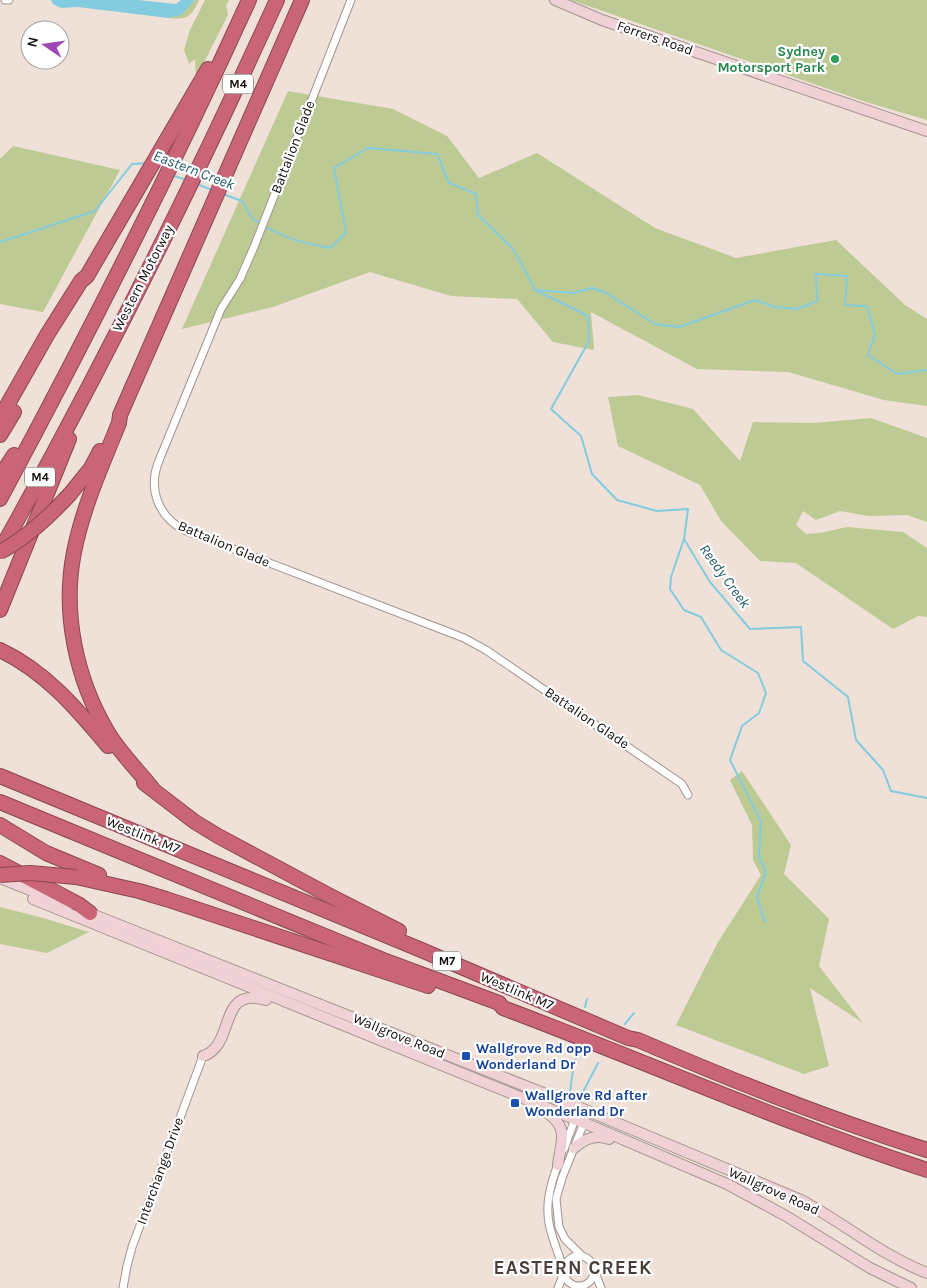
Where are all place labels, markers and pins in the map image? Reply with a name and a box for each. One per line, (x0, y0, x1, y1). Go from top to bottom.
place label: Sydney Motorsport Park (717, 43, 826, 76)
marker: Sydney Motorsport Park (829, 53, 841, 65)
place label: Wallgrove Rd opp Wonderland Dr (476, 1040, 591, 1073)
marker: Wallgrove Rd opp Wonderland Dr (460, 1050, 472, 1062)
place label: Wallgrove Rd after Wonderland Dr (525, 1087, 648, 1120)
marker: Wallgrove Rd after Wonderland Dr (509, 1097, 521, 1109)

